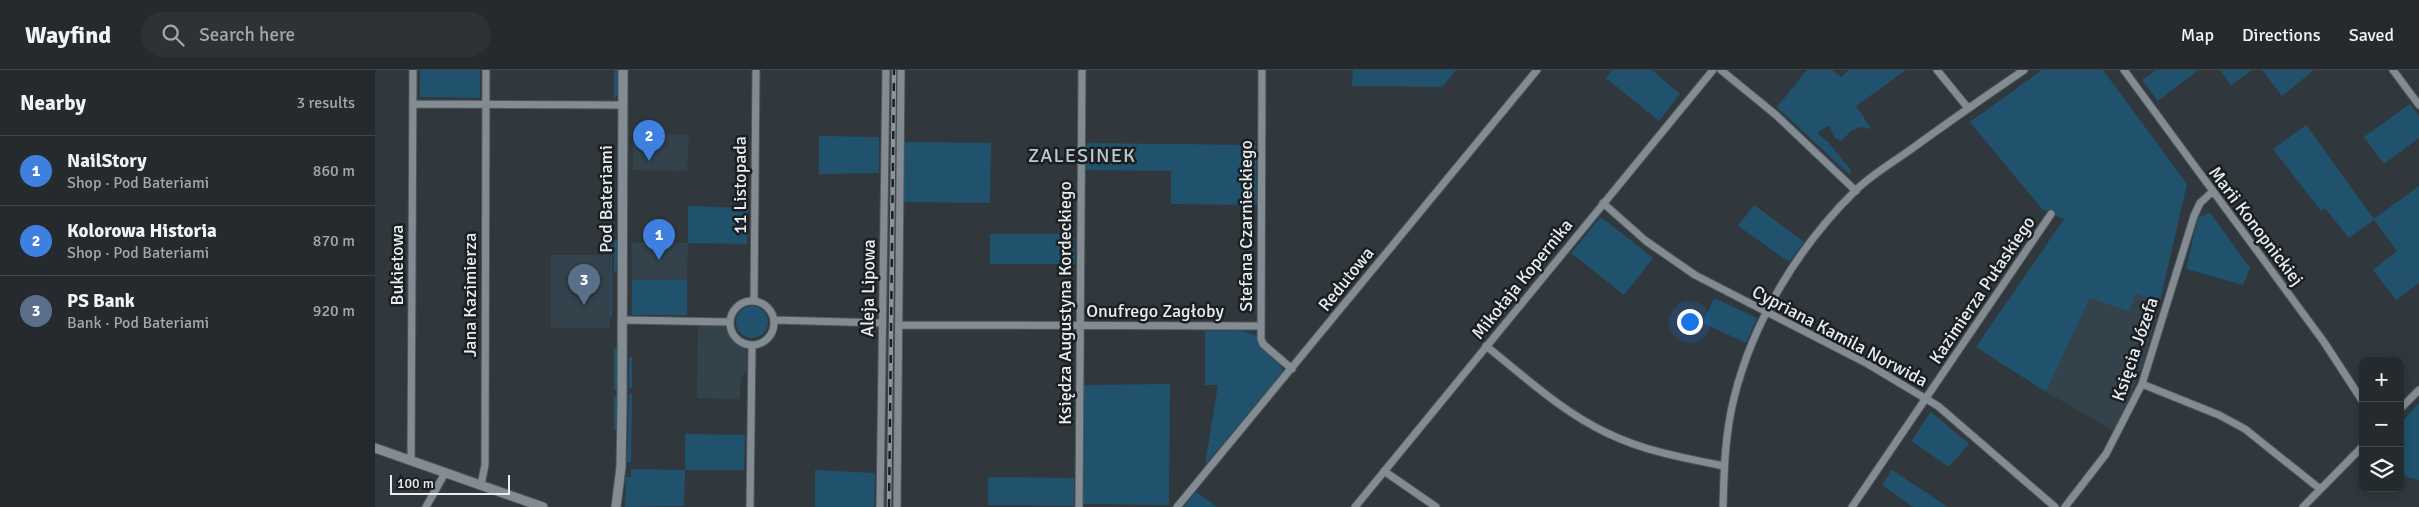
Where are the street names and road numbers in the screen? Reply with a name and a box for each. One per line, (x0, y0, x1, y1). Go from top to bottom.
street label: 11 Listopada (729, 136, 751, 234)
street label: Stefana Czarnieckiego (1235, 140, 1257, 312)
street label: Pod Bateriami (595, 145, 617, 253)
street label: Marii Konopnickiej (2204, 162, 2308, 290)
street label: Księdza Augustyna Kordeckiego (1054, 181, 1076, 425)
street label: Kazimierza Pułaskiego (1924, 212, 2040, 368)
street label: Mikołaja Kopernika (1467, 214, 1577, 344)
street label: Bukietowa (386, 225, 408, 305)
street label: Jana Kazimierza (459, 233, 481, 357)
street label: Aleja Lipowa (856, 239, 880, 337)
street label: Redutowa (1313, 242, 1379, 316)
street label: Cypriana Kamila Norwida (1749, 280, 1931, 392)
street label: Księcia Józefa (2107, 294, 2163, 404)
street label: Onufrego Zagłoby (1086, 300, 1224, 322)

